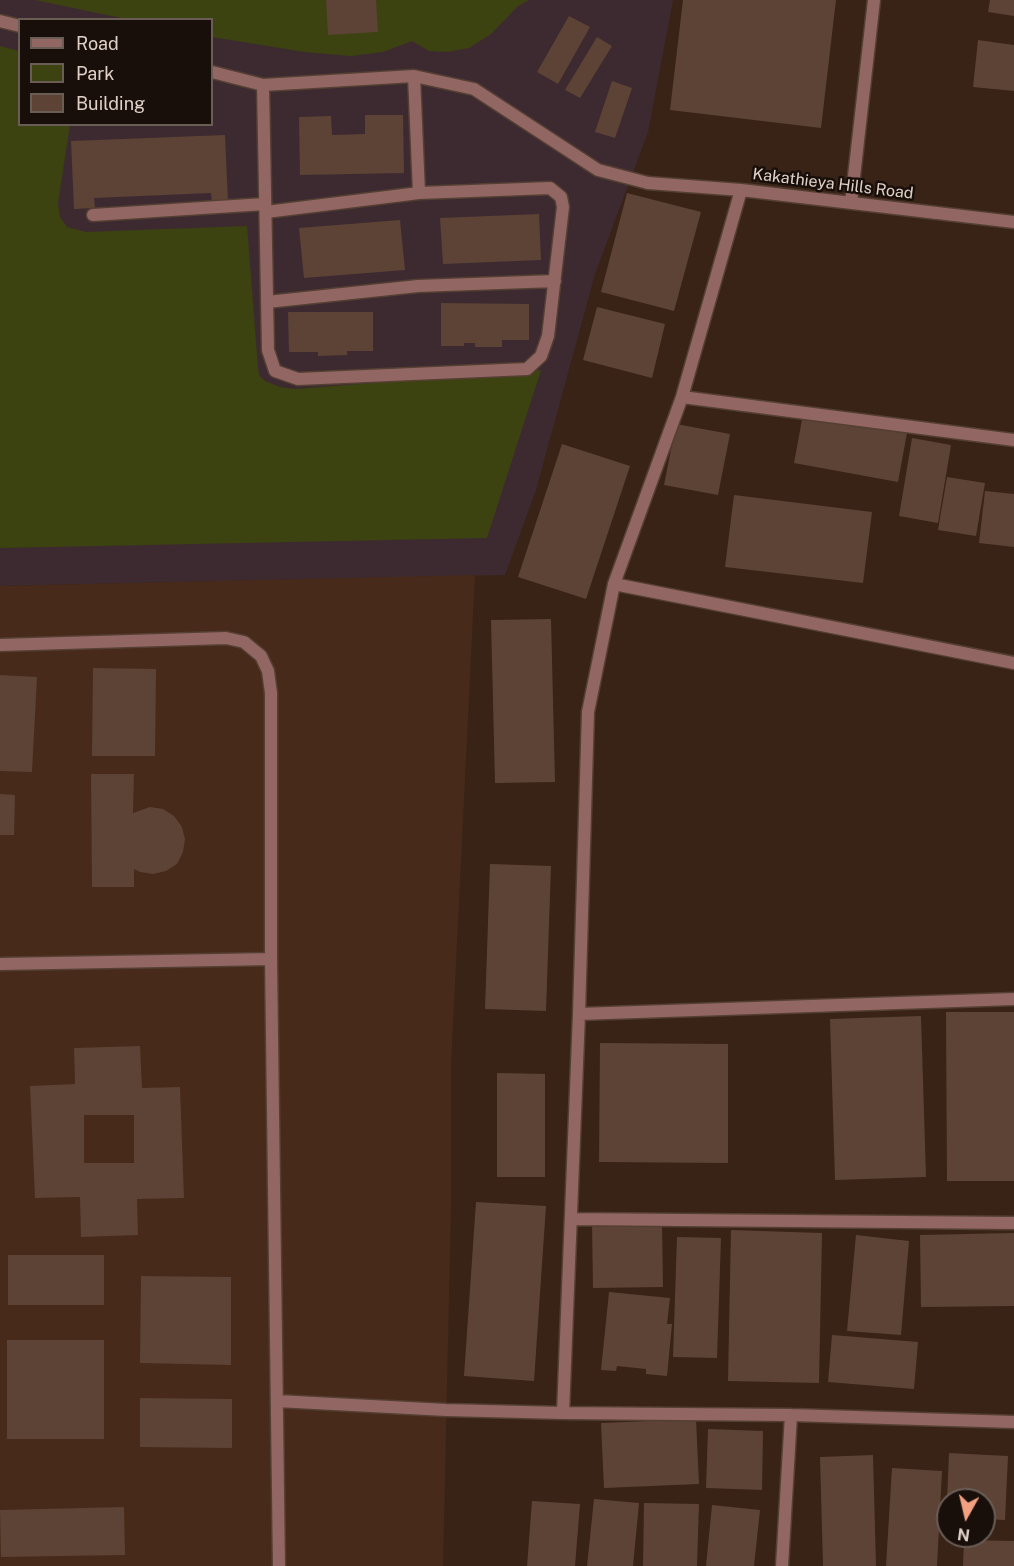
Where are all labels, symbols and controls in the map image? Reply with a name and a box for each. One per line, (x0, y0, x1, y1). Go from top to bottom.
legend (18, 18, 213, 126)
text: Road (76, 33, 119, 54)
text: Park (76, 63, 114, 84)
text: Building (76, 93, 145, 114)
street label: Kakathieya Hills Road (752, 165, 914, 203)
north arrow (936, 1488, 996, 1548)
text: N (956, 1524, 971, 1545)

